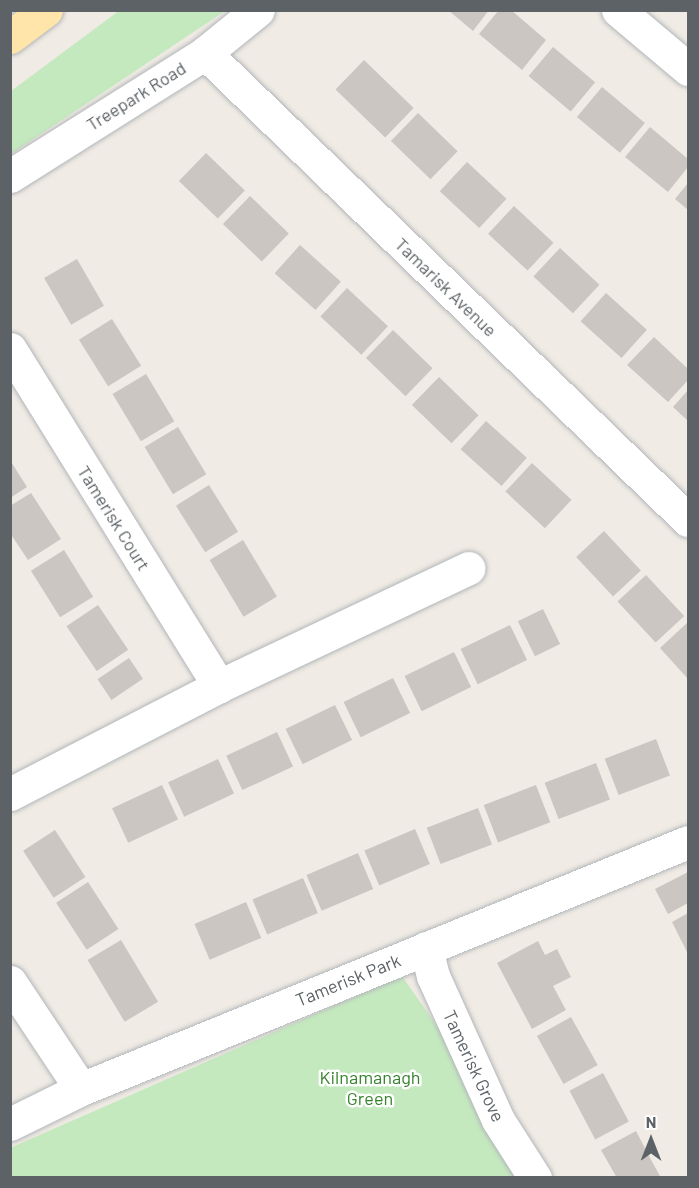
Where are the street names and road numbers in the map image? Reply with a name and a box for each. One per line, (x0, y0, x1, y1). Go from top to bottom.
street label: Treepark Road (82, 57, 190, 135)
street label: Tamarisk Avenue (391, 233, 501, 341)
street label: Tamerisk Court (73, 462, 155, 574)
street label: Tamerisk Park (292, 949, 404, 1011)
street label: Tamerisk Grove (439, 1007, 509, 1125)

